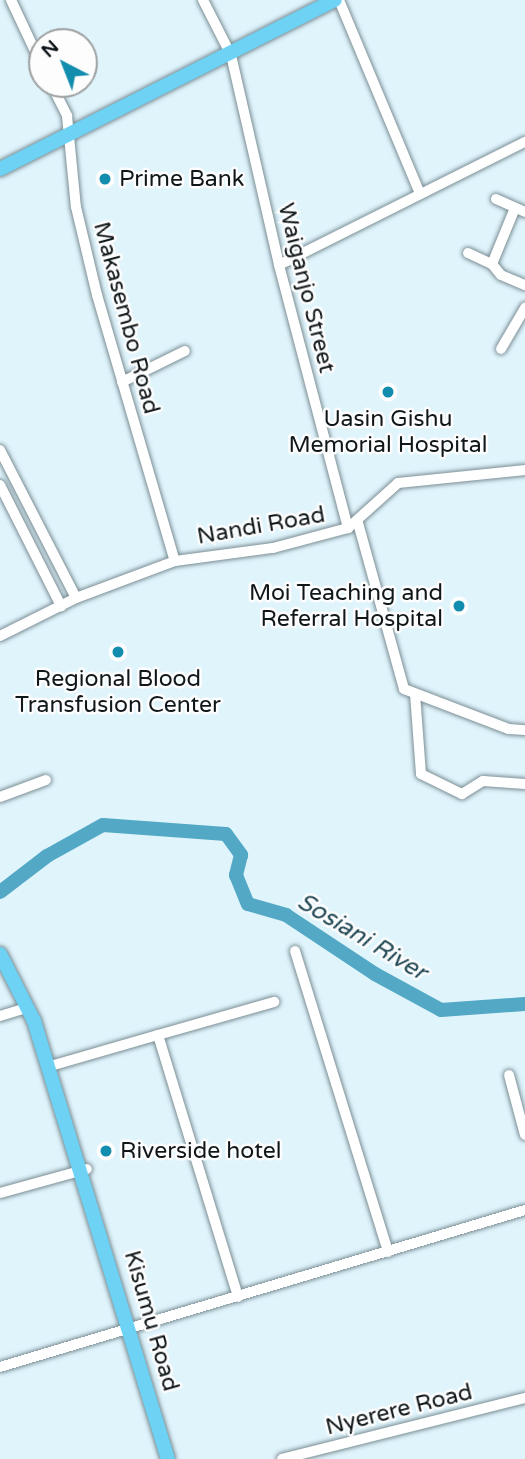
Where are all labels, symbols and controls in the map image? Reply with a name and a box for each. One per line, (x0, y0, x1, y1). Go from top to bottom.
north arrow (28, 28, 98, 98)
text: N (37, 36, 63, 62)
place label: Prime Bank (119, 165, 244, 193)
marker: Prime Bank (97, 171, 113, 187)
street label: Waiganjo Street (272, 200, 340, 376)
street label: Makasembo Road (87, 219, 165, 417)
marker: Uasin Gishu Memorial Hospital (378, 382, 398, 402)
place label: Uasin Gishu Memorial Hospital (289, 405, 487, 459)
street label: Nandi Road (195, 501, 327, 551)
place label: Moi Teaching and Referral Hospital (249, 579, 443, 633)
marker: Moi Teaching and Referral Hospital (449, 596, 469, 616)
marker: Regional Blood Transfusion Center (108, 642, 128, 662)
place label: Regional Blood Transfusion Center (15, 665, 221, 719)
water label: Sosiani River (292, 887, 432, 987)
place label: Riverside hotel (120, 1137, 282, 1165)
marker: Riverside hotel (98, 1143, 114, 1159)
street label: Kisumu Road (118, 1248, 184, 1394)
street label: Nyerere Road (323, 1378, 475, 1442)

